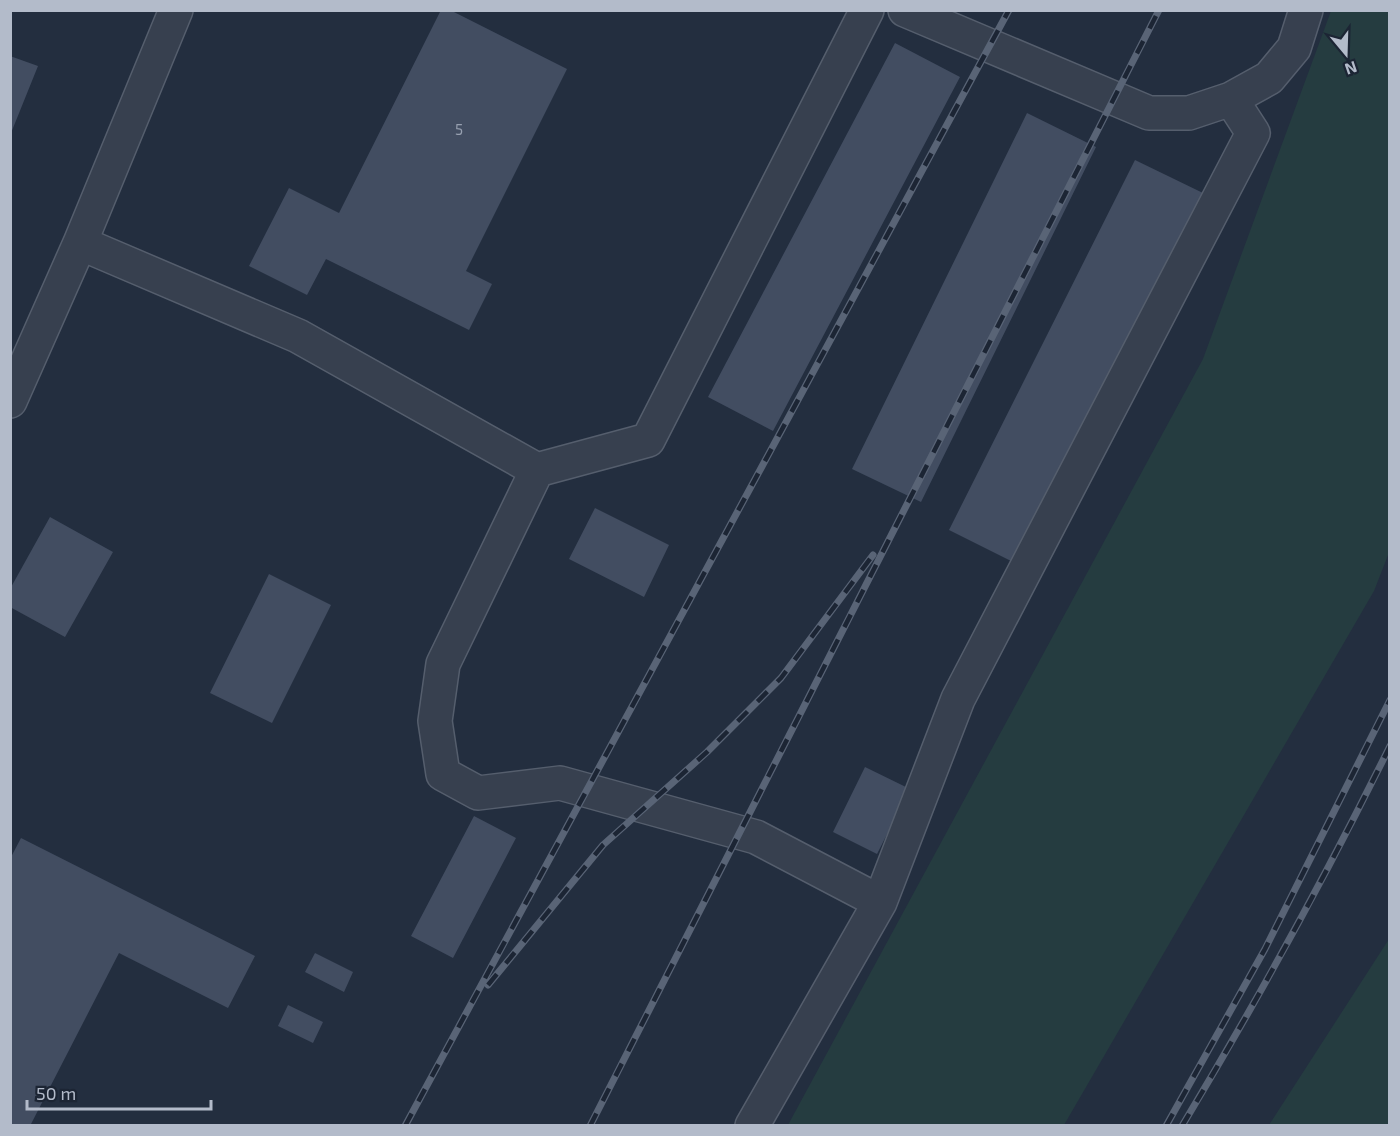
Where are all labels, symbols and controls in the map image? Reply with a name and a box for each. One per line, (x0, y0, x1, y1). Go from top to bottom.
north arrow (1316, 24, 1376, 84)
text: N (1342, 58, 1360, 80)
house number: 5 (455, 120, 463, 138)
scale bar (27, 1073, 212, 1111)
text: 50 m (36, 1082, 76, 1104)

